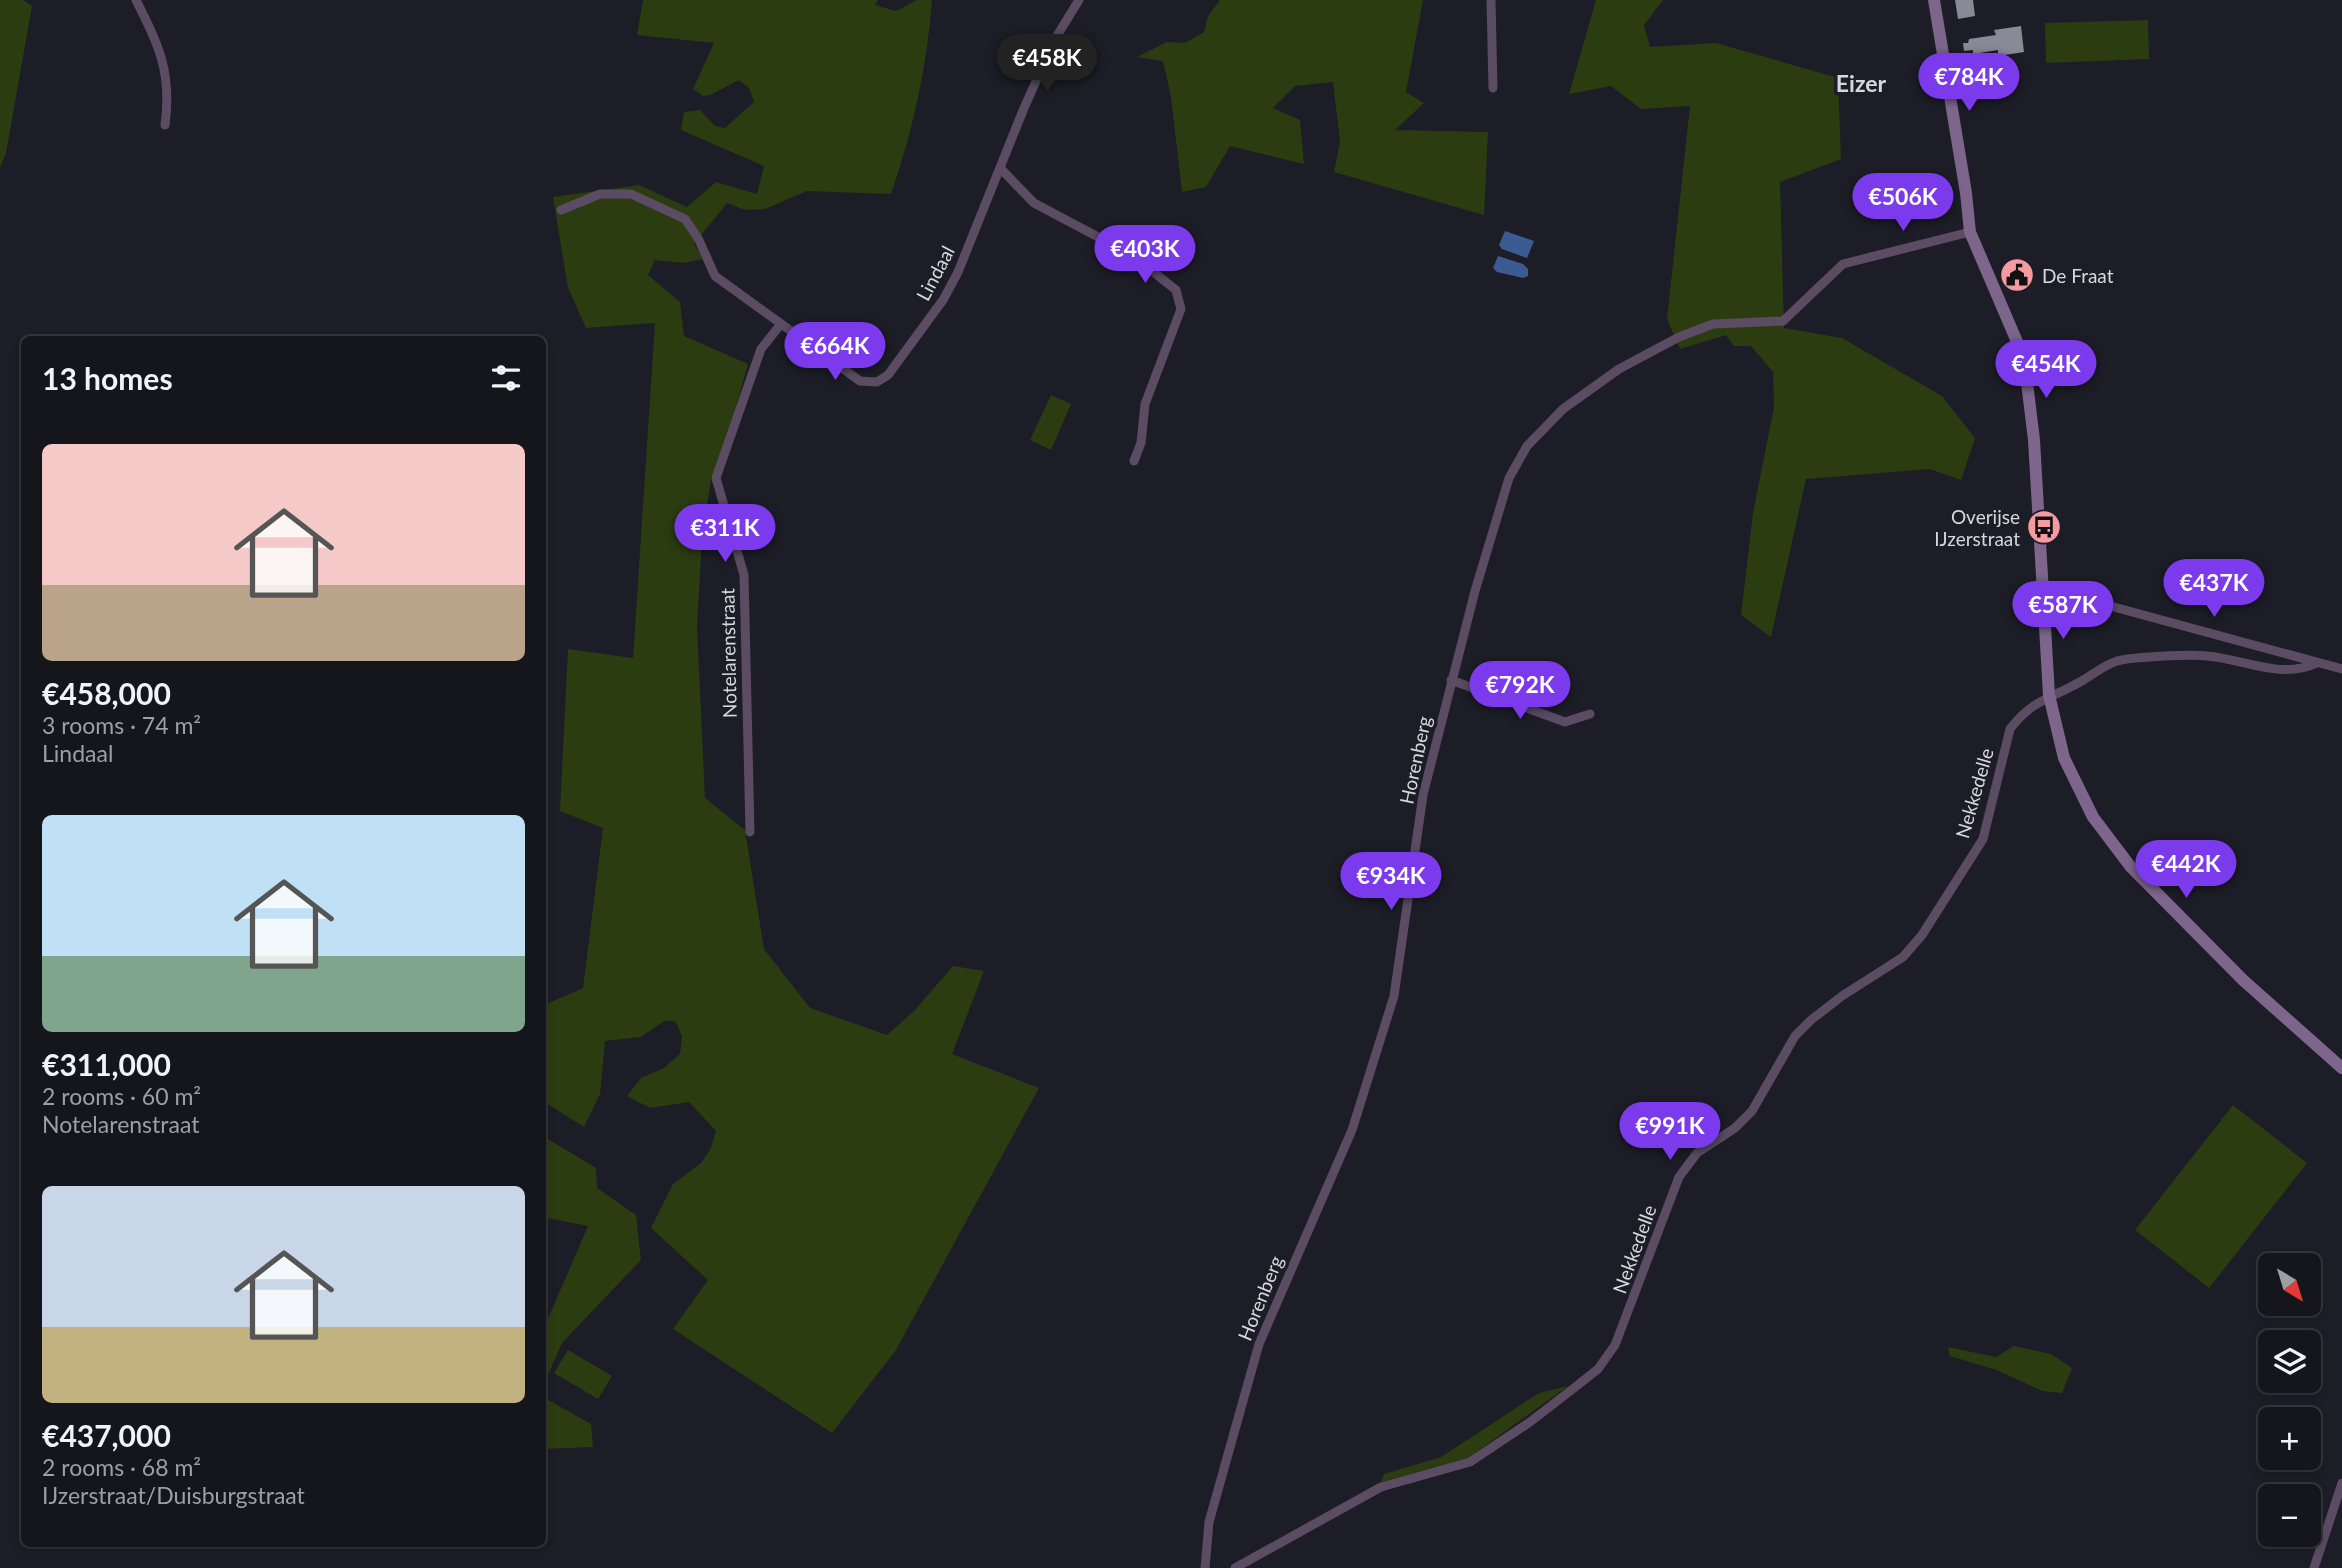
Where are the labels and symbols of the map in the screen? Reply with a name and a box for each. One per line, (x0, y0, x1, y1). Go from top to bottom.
pin: €458K (998, 34, 1096, 94)
pin: €784K (1920, 54, 2018, 113)
district label: Eizer (1836, 69, 1887, 97)
pin: €506K (1854, 174, 1952, 233)
pin: €403K (1096, 226, 1194, 285)
street label: Lindaal (911, 242, 959, 304)
public building icon: De Fraat (1998, 256, 2036, 294)
place label: De Fraat (2042, 264, 2114, 287)
pin: €664K (786, 322, 884, 382)
pin: €454K (1997, 340, 2095, 400)
pin: €311K (676, 504, 774, 564)
place label: Overijse IJzerstraat (1934, 505, 2020, 550)
bus stop icon: Overijse IJzerstraat (2025, 508, 2063, 546)
pin: €437K (2165, 560, 2263, 619)
pin: €587K (2014, 582, 2112, 641)
street label: Notelarenstraat (715, 588, 741, 718)
pin: €792K (1471, 662, 1569, 721)
street label: Horenberg (1394, 714, 1436, 806)
street label: Nekkedelle (1950, 745, 1998, 841)
pin: €442K (2137, 841, 2235, 900)
pin: €934K (1342, 852, 1440, 912)
pin: €991K (1621, 1102, 1719, 1162)
street label: Nekkedelle (1607, 1202, 1661, 1296)
street label: Horenberg (1233, 1252, 1287, 1344)
north arrow (2258, 1253, 2320, 1316)

